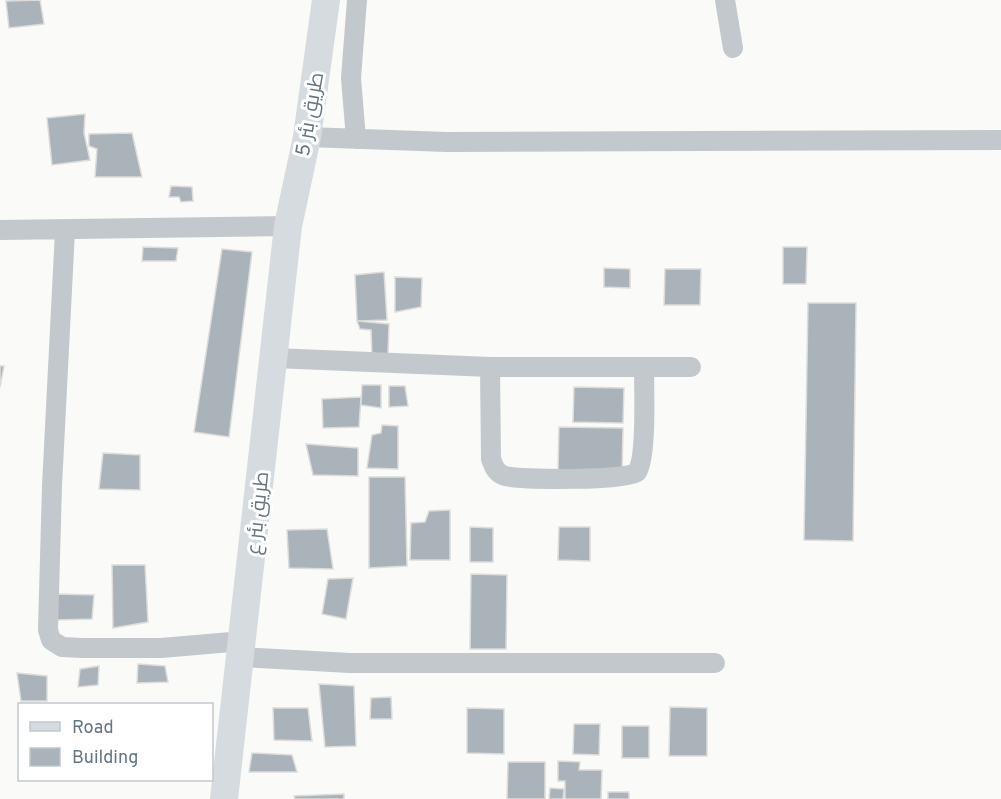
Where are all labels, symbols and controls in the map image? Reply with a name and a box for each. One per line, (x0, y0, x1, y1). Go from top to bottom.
street label: طريق بئر 5 (291, 70, 331, 158)
street label: طريق بئر ع (242, 470, 276, 556)
legend (18, 703, 213, 781)
text: Road (72, 717, 114, 740)
text: Building (72, 747, 138, 770)

